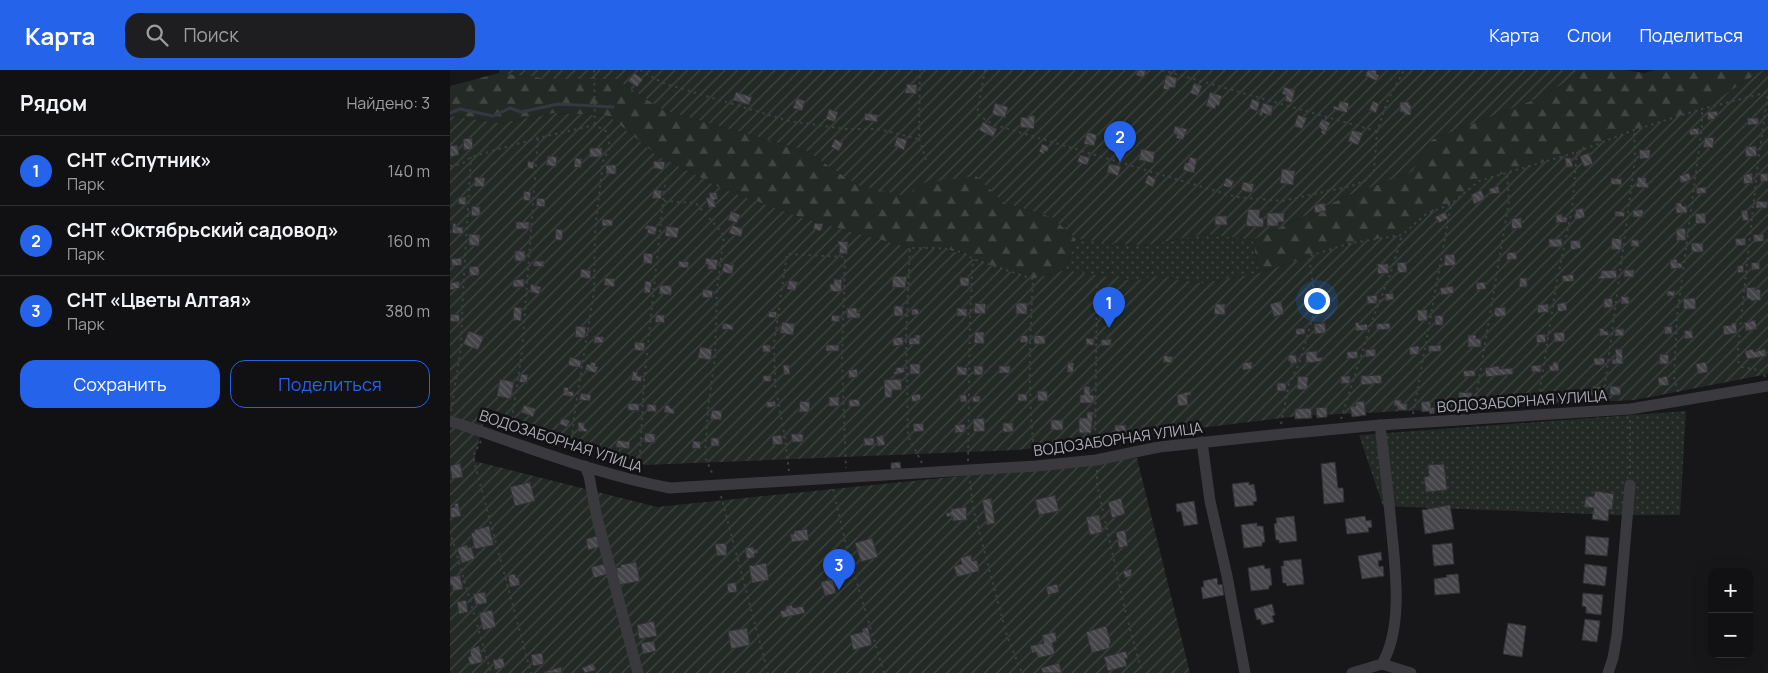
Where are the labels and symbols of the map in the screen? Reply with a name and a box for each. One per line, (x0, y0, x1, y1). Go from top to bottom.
pin: 2 (1104, 121, 1136, 162)
pin: 1 (1093, 287, 1125, 328)
your location (1304, 288, 1330, 314)
street label: ВОДОЗАБОРНАЯ УЛИЦА (1436, 385, 1608, 417)
street label: ВОДОЗАБОРНАЯ УЛИЦА (477, 405, 646, 478)
street label: ВОДОЗАБОРНАЯ УЛИЦА (1032, 417, 1204, 461)
pin: 3 (823, 549, 855, 590)

